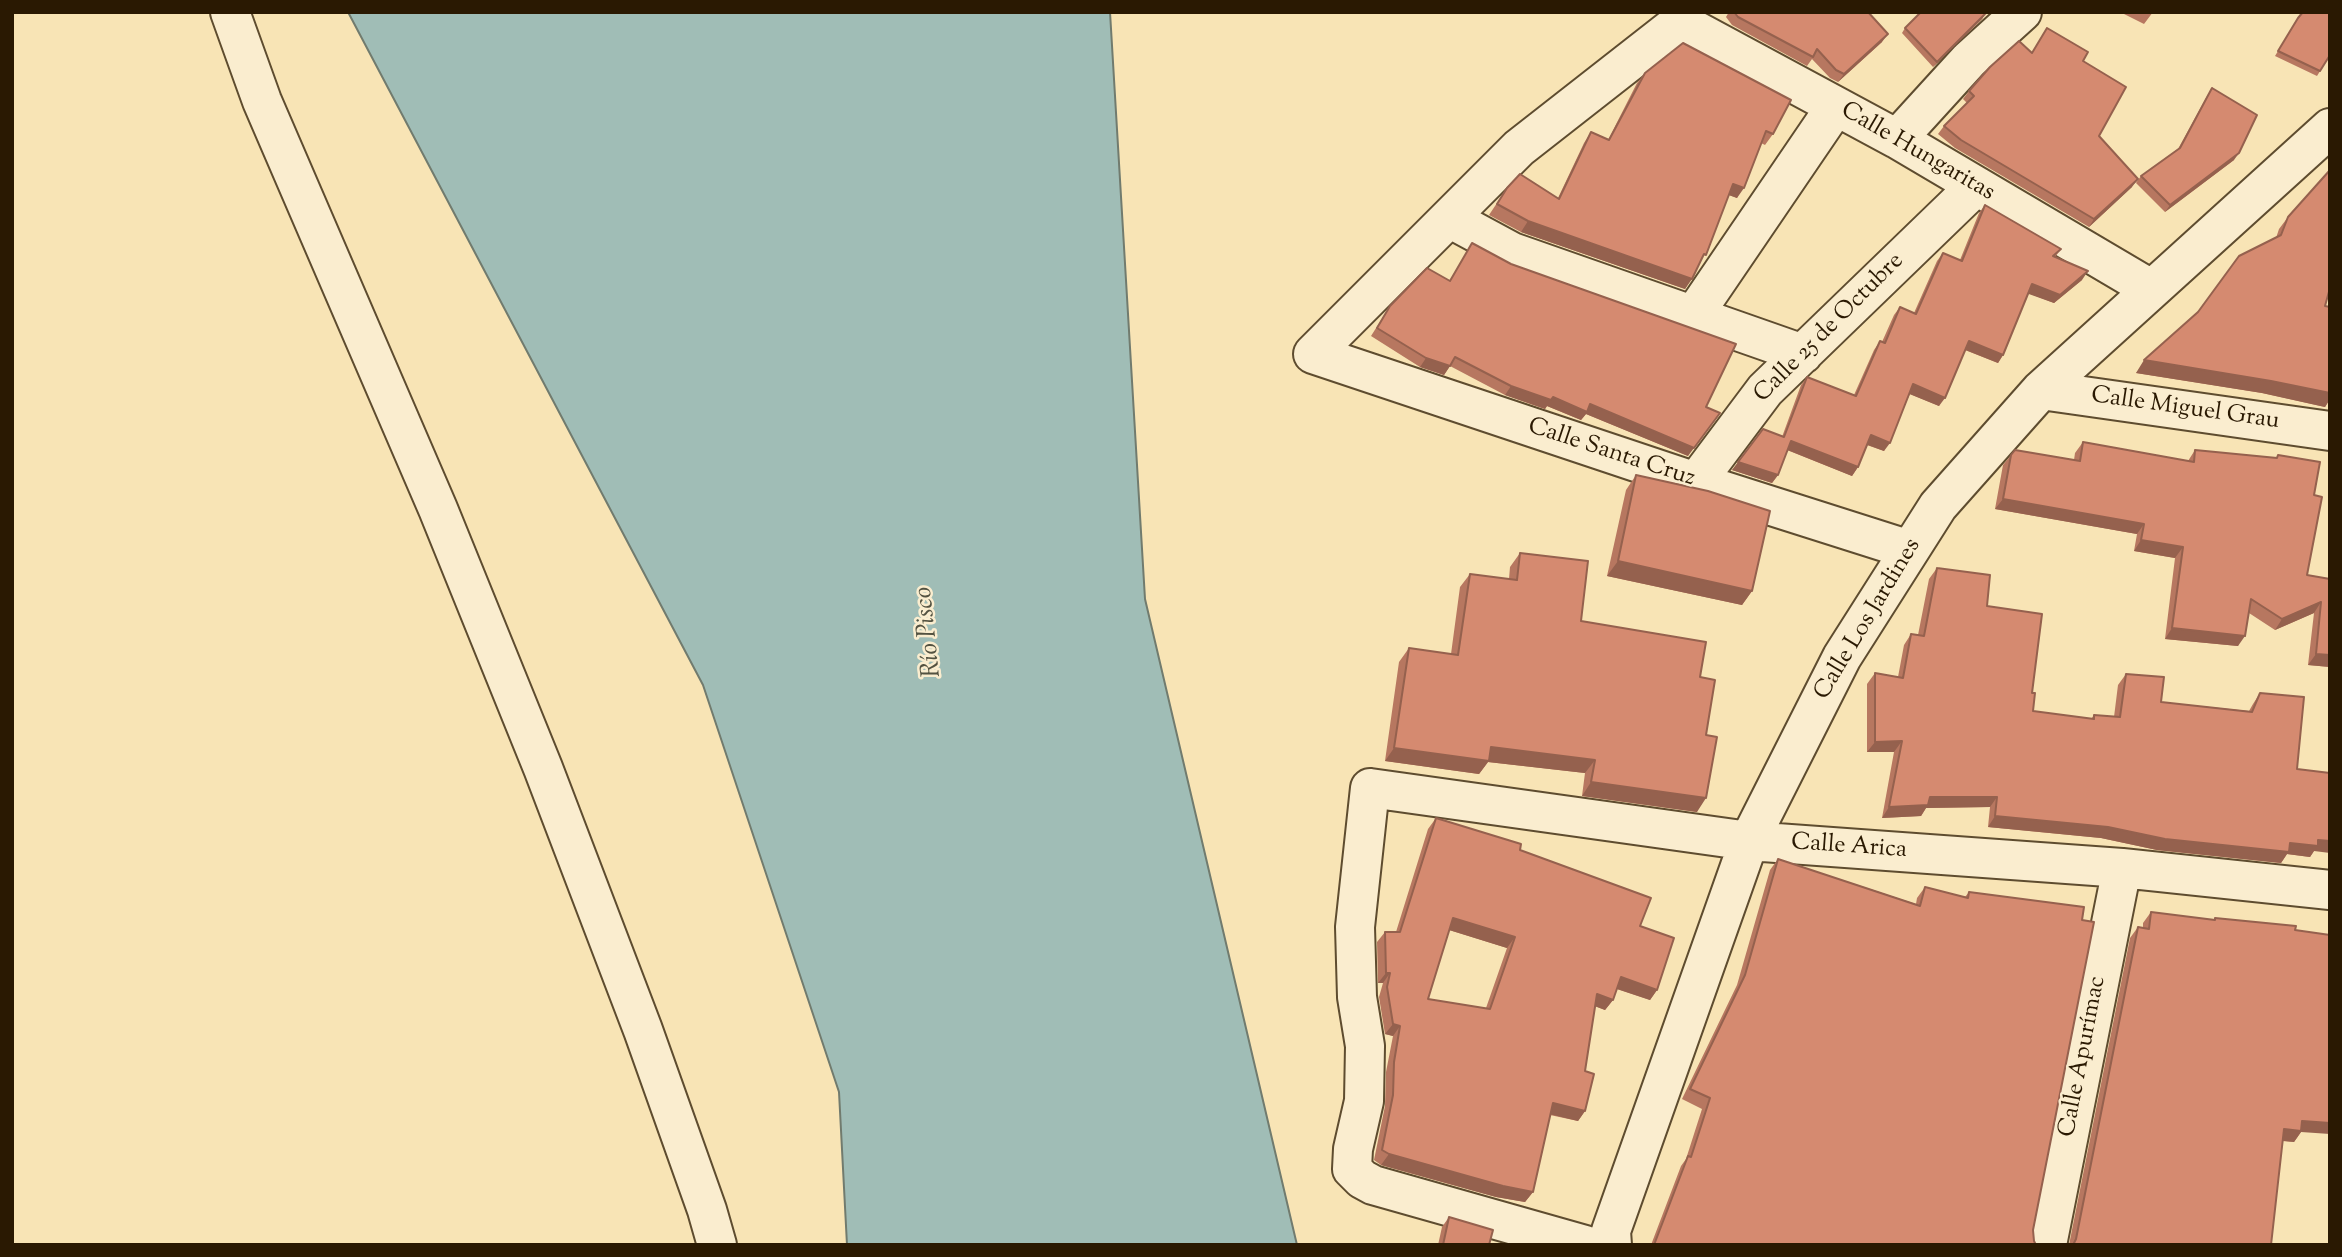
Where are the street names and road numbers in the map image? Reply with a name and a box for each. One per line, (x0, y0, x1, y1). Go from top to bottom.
street label: Calle Hungaritas (1835, 97, 1999, 209)
street label: Calle 25 de Octubre (1749, 248, 1911, 410)
street label: Calle Miguel Grau (2089, 383, 2281, 437)
street label: Calle Santa Cruz (1524, 413, 1698, 495)
street label: Calle Los Jardines (1809, 534, 1929, 706)
street label: Calle Arica (1790, 830, 1908, 866)
street label: Calle Apurímac (2054, 974, 2114, 1140)

